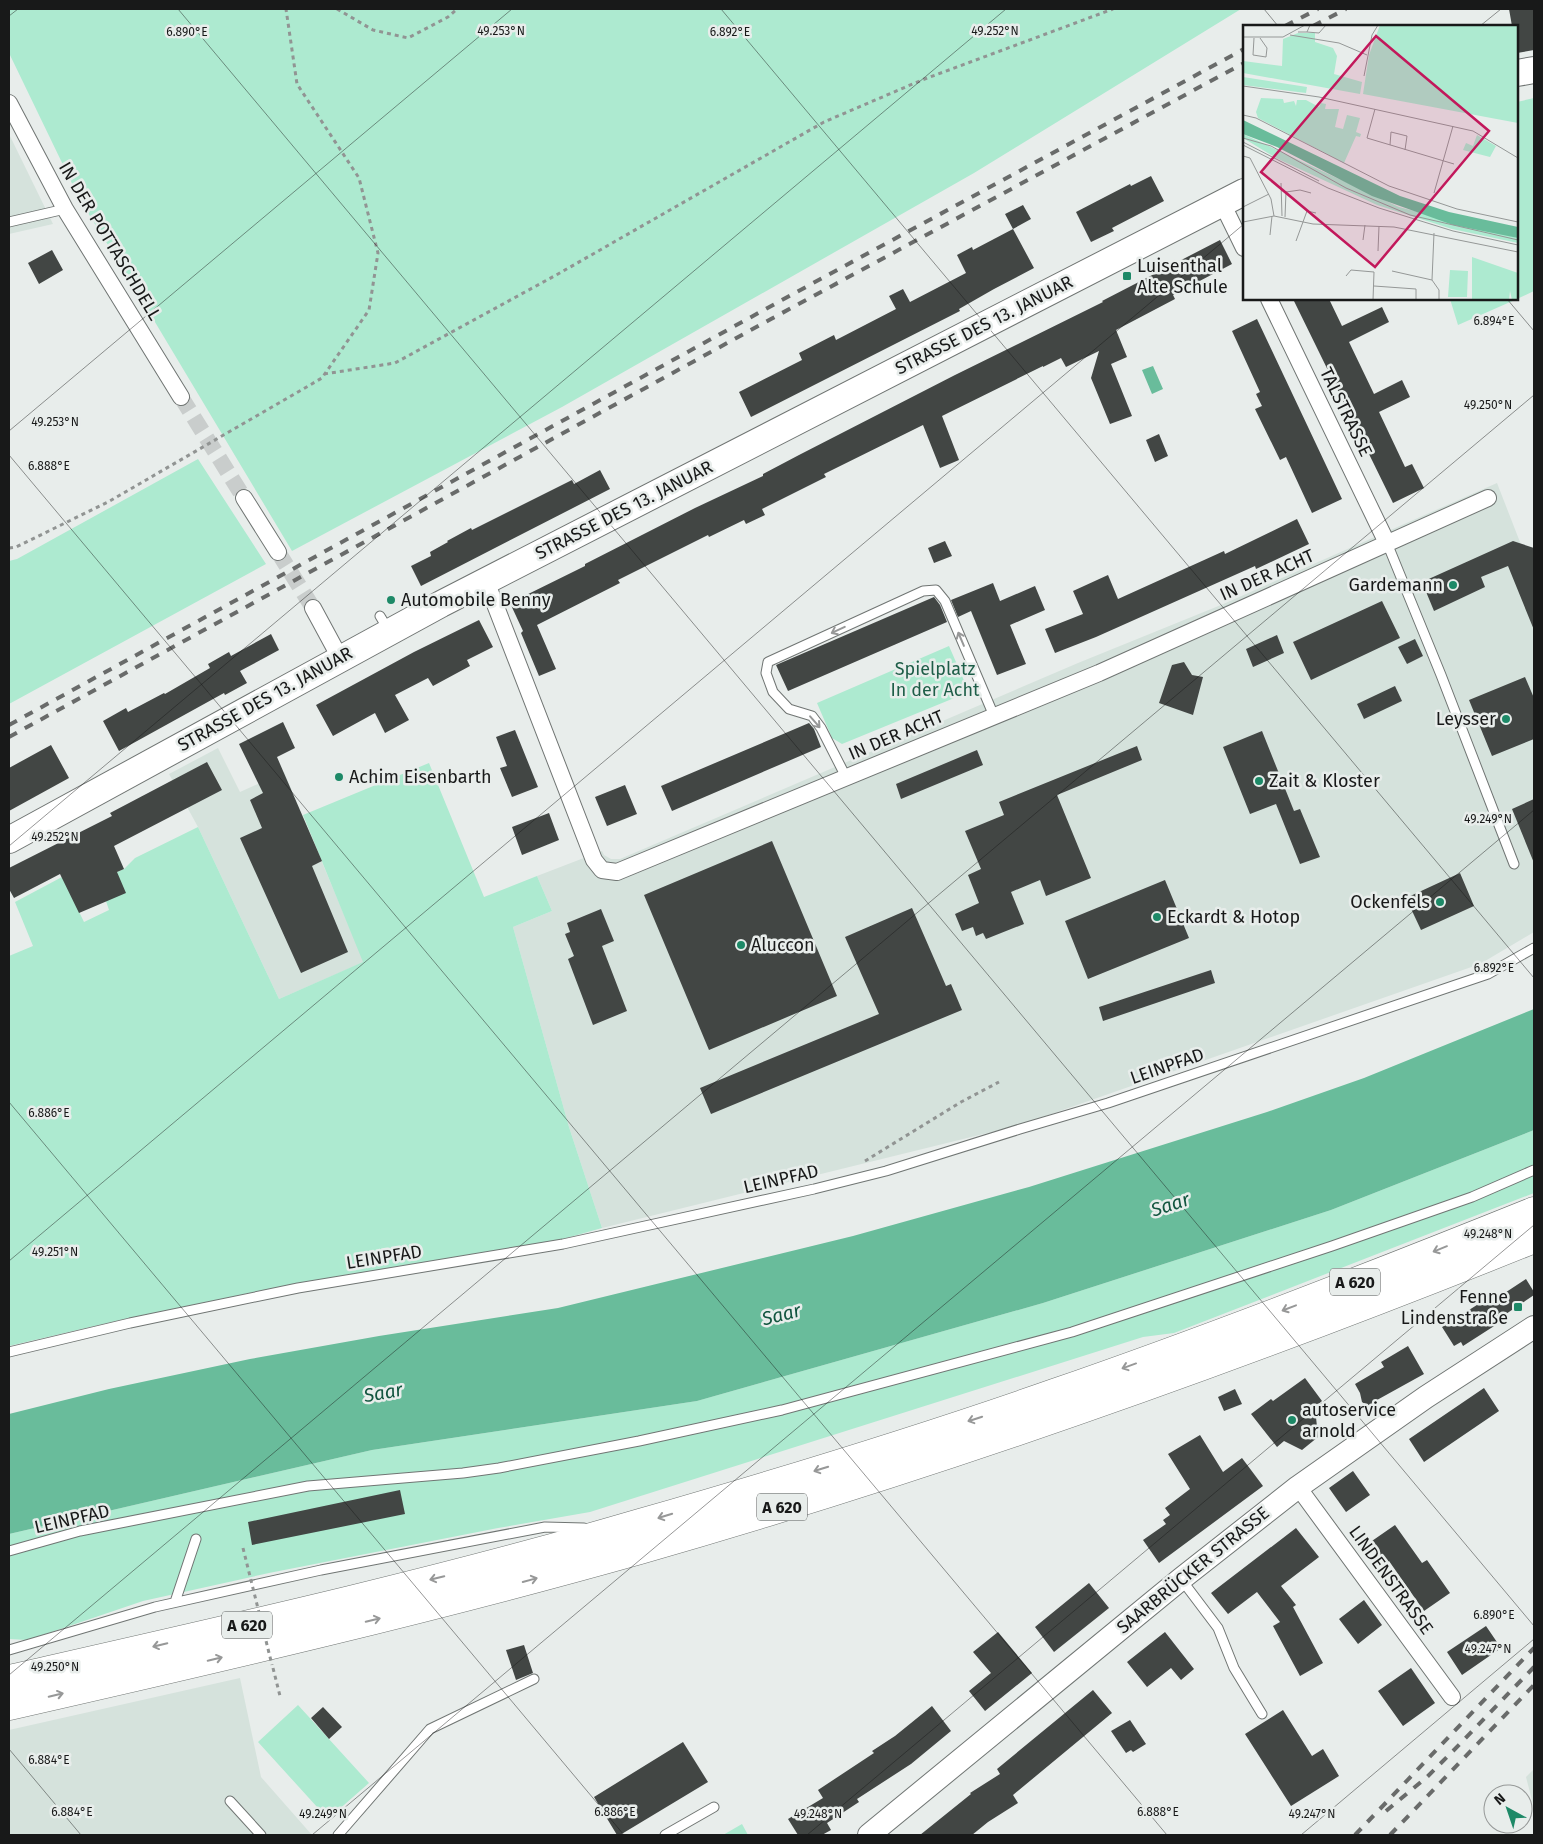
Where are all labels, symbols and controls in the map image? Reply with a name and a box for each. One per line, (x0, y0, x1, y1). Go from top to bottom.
text: 49.253°N (477, 24, 525, 38)
text: 49.252°N (971, 24, 1019, 38)
text: 6.890°E (166, 25, 208, 39)
text: 6.892°E (710, 25, 750, 39)
inset map (1243, 25, 1518, 300)
street label: IN DER POTTASCHDELL (54, 158, 166, 324)
place label: Luisenthal Alte Schule (1137, 255, 1228, 298)
marker: Luisenthal Alte Schule (1121, 270, 1133, 282)
street label: STRASSE DES 13. JANUAR (892, 271, 1077, 379)
text: 6.894°E (1474, 314, 1514, 328)
street label: TALSTRASSE (1315, 364, 1377, 460)
text: 49.250°N (1464, 398, 1512, 412)
text: 49.253°N (31, 415, 79, 429)
street label: STRASSE DES 13. JANUAR (532, 456, 717, 564)
text: 6.888°E (28, 459, 70, 473)
street label: IN DER ACHT (1216, 544, 1318, 606)
place label: Gardemann (1349, 574, 1443, 596)
marker: Gardemann (1447, 579, 1459, 591)
place label: Automobile Benny (401, 589, 551, 611)
marker: Automobile Benny (385, 594, 397, 606)
one-way arrow (831, 626, 846, 635)
one-way arrow (955, 632, 965, 647)
street label: STRASSE DES 13. JANUAR (174, 642, 356, 756)
park label: Spielplatz In der Acht (891, 658, 980, 701)
street label: IN DER ACHT (845, 705, 947, 765)
place label: Leysser (1436, 708, 1496, 730)
marker: Leysser (1500, 713, 1512, 725)
one-way arrow (809, 715, 821, 728)
place label: Achim Eisenbarth (349, 766, 492, 788)
place label: Zait & Kloster (1269, 770, 1380, 792)
marker: Achim Eisenbarth (333, 771, 345, 783)
marker: Zait & Kloster (1253, 775, 1265, 787)
text: 49.249°N (1464, 812, 1512, 826)
text: 49.252°N (31, 830, 79, 844)
place label: Ockenfels (1350, 891, 1430, 913)
marker: Ockenfels (1434, 896, 1446, 908)
place label: Eckardt & Hotop (1167, 906, 1300, 928)
marker: Eckardt & Hotop (1151, 911, 1163, 923)
place label: Aluccon (751, 934, 815, 956)
marker: Aluccon (735, 939, 747, 951)
text: 6.892°E (1474, 961, 1514, 975)
street label: LEINPFAD (1127, 1043, 1207, 1089)
text: 6.886°E (28, 1106, 70, 1120)
street label: LEINPFAD (741, 1160, 821, 1198)
water label: Saar (1147, 1187, 1193, 1222)
text: 49.248°N (1464, 1227, 1512, 1241)
street label: LEINPFAD (345, 1240, 423, 1274)
text: 49.251°N (32, 1245, 78, 1259)
one-way arrow (1433, 1245, 1449, 1254)
road number: A 620 (1330, 1268, 1380, 1295)
place label: Fenne Lindenstraße (1401, 1286, 1508, 1329)
water label: Saar (758, 1298, 804, 1331)
marker: Fenne Lindenstraße (1512, 1301, 1524, 1313)
one-way arrow (1282, 1304, 1297, 1313)
one-way arrow (1122, 1362, 1138, 1372)
water label: Saar (361, 1378, 405, 1407)
place label: autoservice arnold (1302, 1399, 1396, 1442)
marker: autoservice arnold (1286, 1414, 1298, 1426)
one-way arrow (968, 1415, 984, 1424)
one-way arrow (813, 1464, 829, 1474)
road number: A 620 (757, 1494, 807, 1520)
street label: LEINPFAD (32, 1500, 112, 1538)
street label: SAARBRÜCKER STRASSE (1112, 1502, 1274, 1638)
one-way arrow (658, 1511, 674, 1521)
street label: LINDENSTRASSE (1344, 1521, 1438, 1639)
one-way arrow (429, 1574, 445, 1583)
one-way arrow (521, 1574, 537, 1584)
text: 6.890°E (1473, 1608, 1515, 1622)
road number: A 620 (222, 1612, 272, 1638)
one-way arrow (364, 1615, 380, 1624)
one-way arrow (152, 1641, 168, 1650)
text: 49.247°N (1465, 1642, 1511, 1656)
one-way arrow (206, 1654, 222, 1663)
text: 49.250°N (31, 1660, 79, 1674)
one-way arrow (48, 1690, 64, 1699)
text: 6.884°E (28, 1753, 70, 1767)
north arrow (1483, 1784, 1533, 1834)
text: N (1491, 1790, 1509, 1809)
text: 6.884°E (51, 1805, 93, 1819)
text: 6.886°E (594, 1805, 636, 1819)
text: 6.888°E (1137, 1805, 1179, 1819)
text: 49.249°N (299, 1807, 347, 1821)
text: 49.248°N (794, 1807, 842, 1821)
text: 49.247°N (1289, 1807, 1335, 1821)

